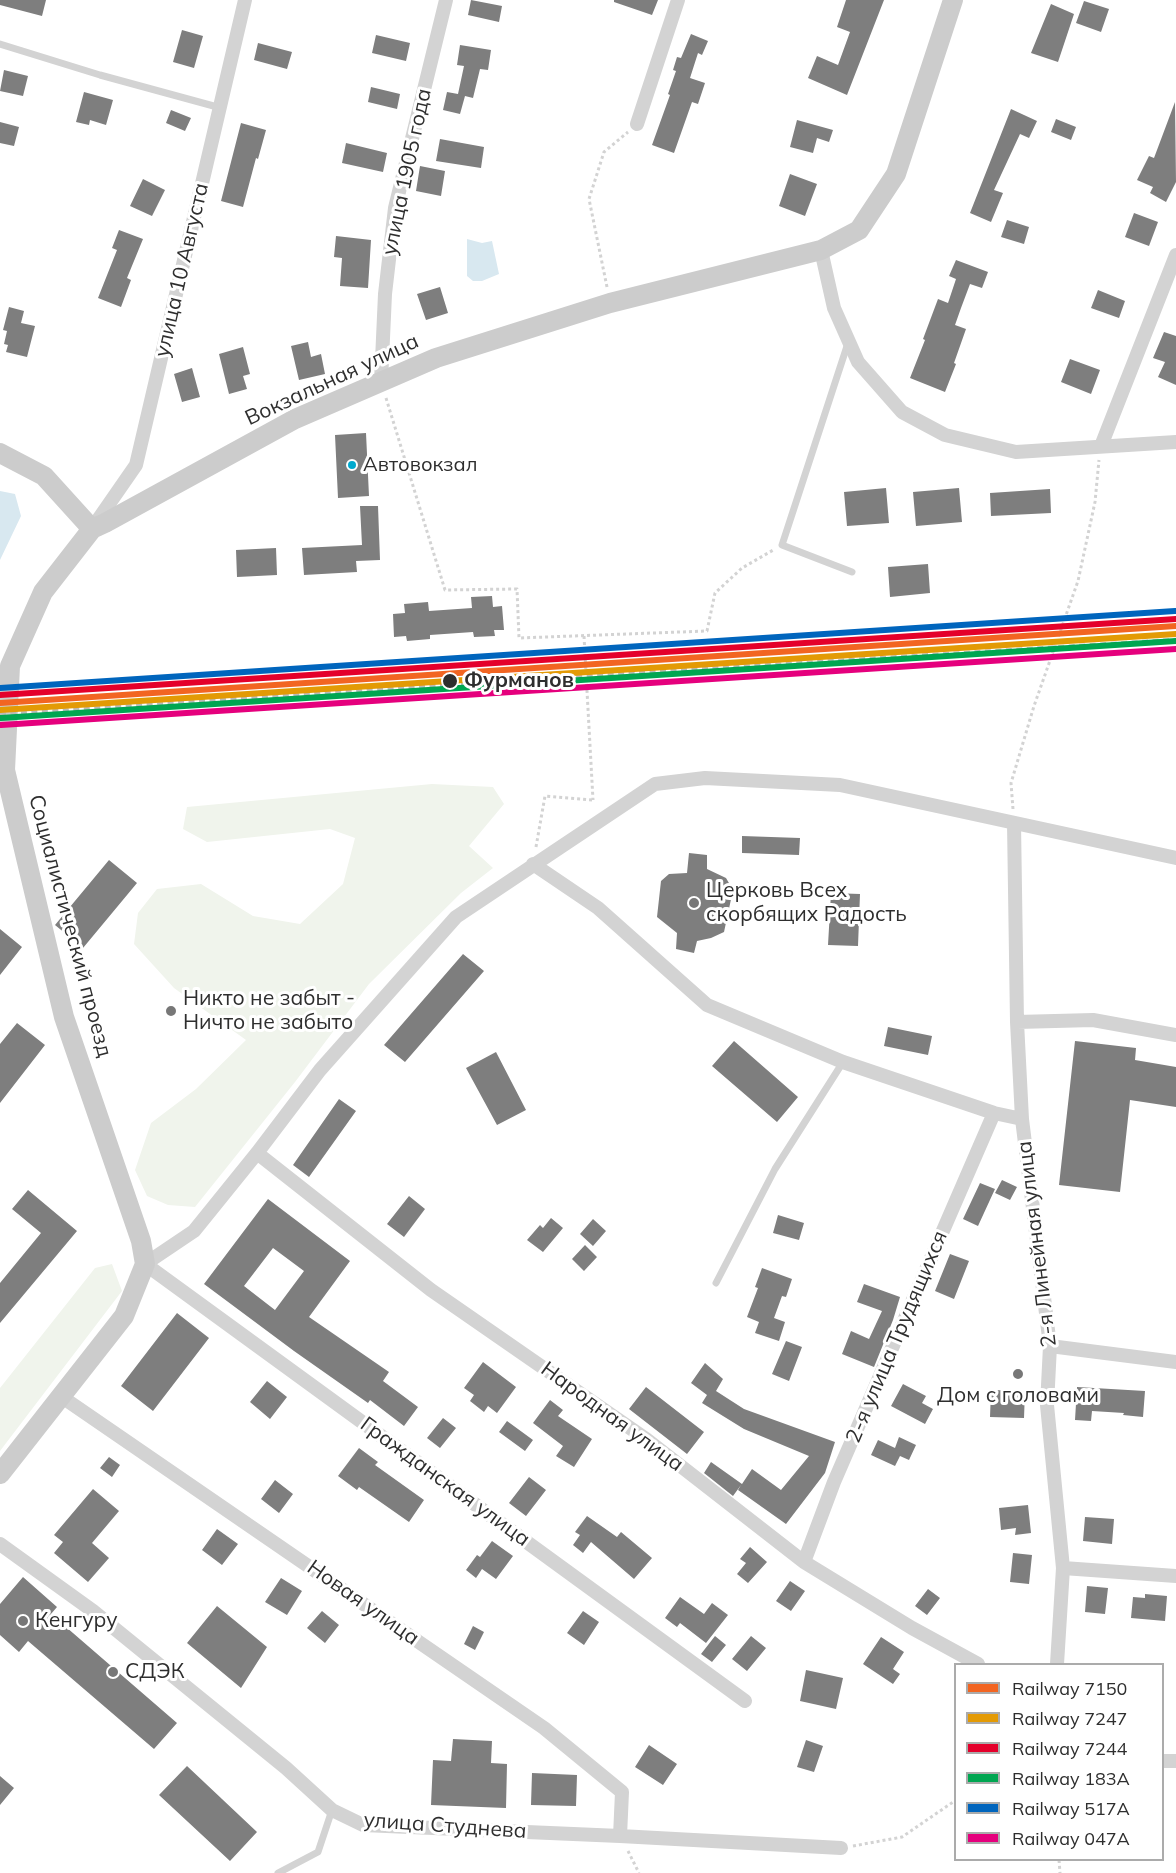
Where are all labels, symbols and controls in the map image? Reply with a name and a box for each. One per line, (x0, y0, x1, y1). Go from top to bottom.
street label: улица 1905 года (377, 86, 437, 258)
street label: улица 10 Августа (150, 180, 214, 360)
street label: Вокзальная улица (241, 329, 423, 431)
place label: Автовокзал (363, 453, 477, 477)
marker: Автовокзал (346, 459, 358, 471)
place label: Фурманов (464, 668, 574, 694)
marker: Фурманов (441, 672, 459, 690)
street label: Социалистический проезд (23, 792, 117, 1060)
place label: Церковь Всех скорбящих Радость (706, 878, 907, 928)
marker: Церковь Всех скорбящих Радость (687, 896, 701, 910)
place label: Никто не забыт - Ничто не забыто (183, 986, 355, 1036)
marker: Никто не забыт - Ничто не забыто (164, 1004, 178, 1018)
street label: 2-я Линейная улица (1012, 1140, 1062, 1348)
street label: 2-я улица Трудящихся (841, 1227, 953, 1447)
street label: Народная улица (536, 1357, 688, 1477)
marker: Дом с головами (1011, 1367, 1025, 1381)
place label: Дом с головами (937, 1383, 1099, 1409)
street label: Гражданская улица (355, 1412, 535, 1552)
street label: Новая улица (302, 1555, 424, 1651)
place label: Кенгуру (35, 1608, 118, 1634)
marker: Кенгуру (16, 1614, 30, 1628)
place label: СДЭК (125, 1659, 184, 1685)
legend (954, 1663, 1164, 1861)
marker: СДЭК (106, 1665, 120, 1679)
text: Railway 7150 (1012, 1677, 1127, 1700)
text: Railway 7247 (1012, 1707, 1127, 1730)
text: Railway 7244 (1012, 1737, 1127, 1760)
text: Railway 183А (1012, 1767, 1130, 1790)
text: Railway 517А (1012, 1797, 1130, 1820)
street label: улица Студнева (363, 1808, 527, 1844)
text: Railway 047А (1012, 1827, 1130, 1850)

